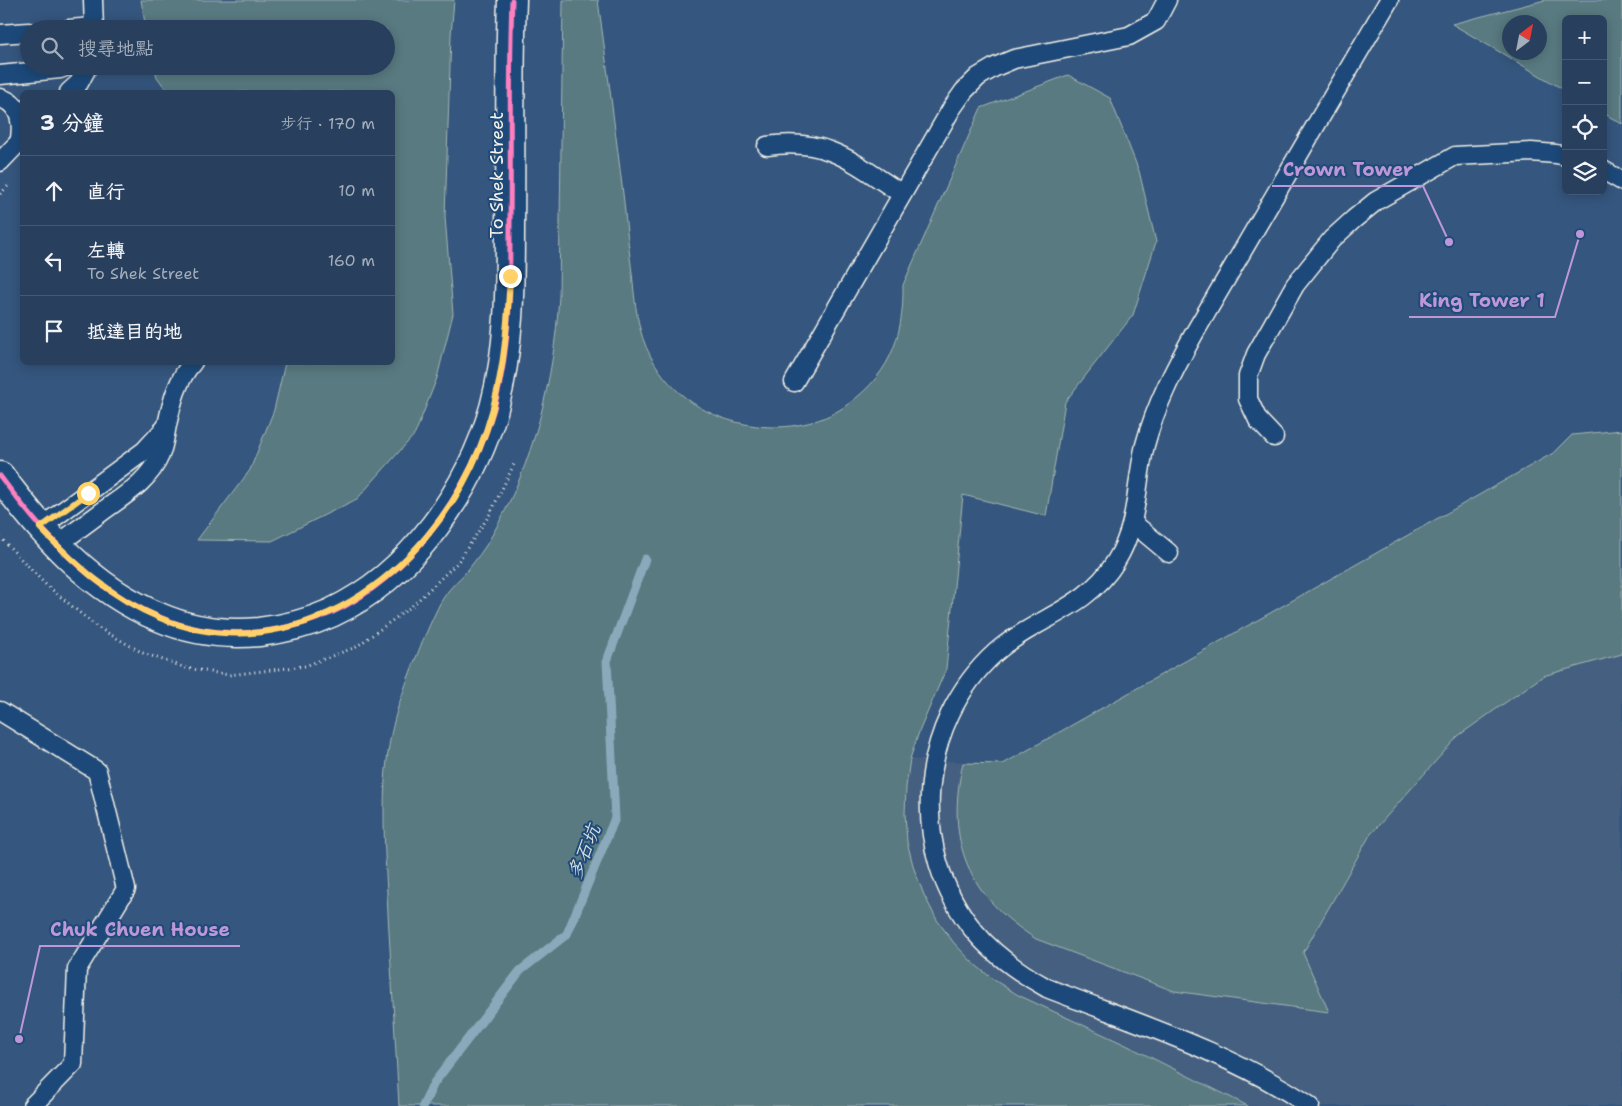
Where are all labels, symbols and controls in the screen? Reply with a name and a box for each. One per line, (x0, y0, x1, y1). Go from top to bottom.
north arrow (1502, 15, 1547, 60)
map controls (1562, 15, 1607, 195)
button: + (1562, 15, 1607, 60)
search box (20, 20, 395, 75)
icon: search (38, 34, 66, 62)
text: 搜尋地點 (78, 36, 154, 61)
button: − (1562, 60, 1607, 105)
button: locate (1562, 105, 1607, 150)
text: 3 分鐘 (40, 109, 104, 137)
street label: To Shek Street (485, 112, 509, 238)
text: 步行 · 170 m (280, 113, 375, 134)
button: layers (1562, 150, 1607, 195)
callout: Crown Tower (1272, 152, 1423, 186)
text: Crown Tower (1283, 157, 1413, 182)
icon: ahead (40, 177, 68, 205)
text: 直行 (87, 179, 125, 204)
text: 10 m (338, 180, 375, 201)
text: 左轉 (87, 238, 125, 263)
icon: left (40, 247, 68, 275)
text: 160 m (328, 250, 375, 271)
text: To Shek Street (87, 263, 199, 284)
route end (499, 265, 522, 288)
callout: King Tower 1 (1409, 283, 1555, 317)
text: King Tower 1 (1419, 288, 1545, 313)
icon: arrive (40, 317, 68, 345)
text: 抵達目的地 (87, 319, 182, 344)
route start (77, 482, 100, 505)
water label: 多石坑 (562, 819, 607, 883)
callout: Chuk Chuen House (40, 912, 240, 946)
text: Chuk Chuen House (50, 917, 230, 942)

